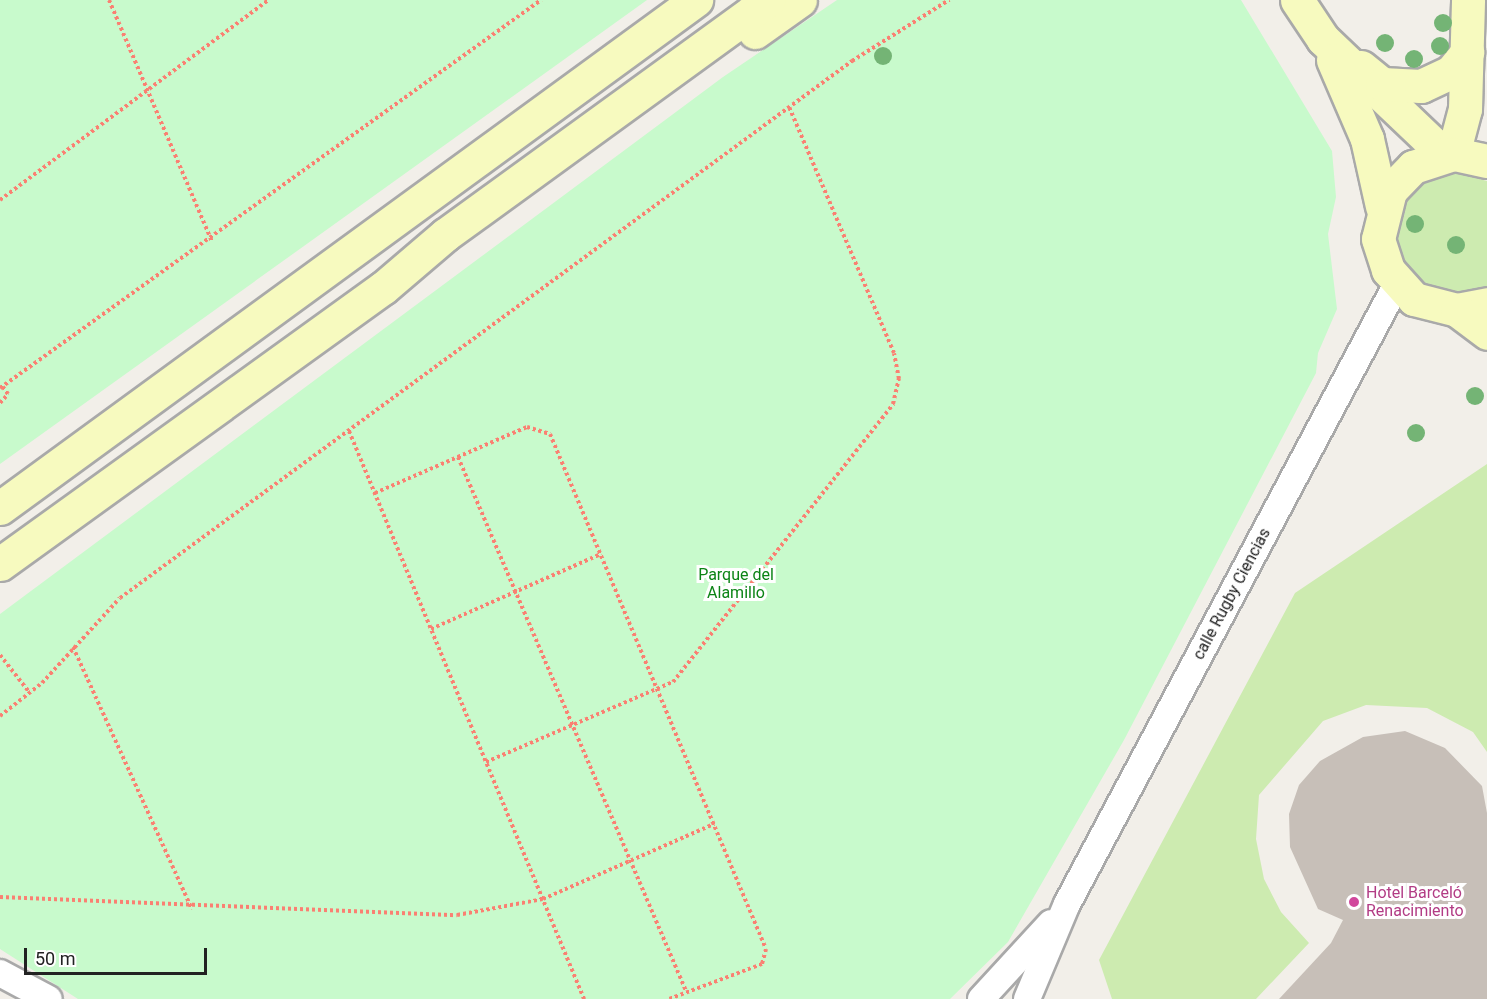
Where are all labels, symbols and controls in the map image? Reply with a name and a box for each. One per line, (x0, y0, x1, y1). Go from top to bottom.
street label: calle Rugby Ciencias (1189, 525, 1275, 663)
park label: Parque del Alamillo (698, 565, 774, 603)
place label: Hotel Barceló Renacimiento (1366, 883, 1464, 921)
marker: Hotel Barceló Renacimiento (1347, 895, 1361, 909)
scale bar (27, 936, 210, 974)
text: 50 m (35, 948, 75, 969)

